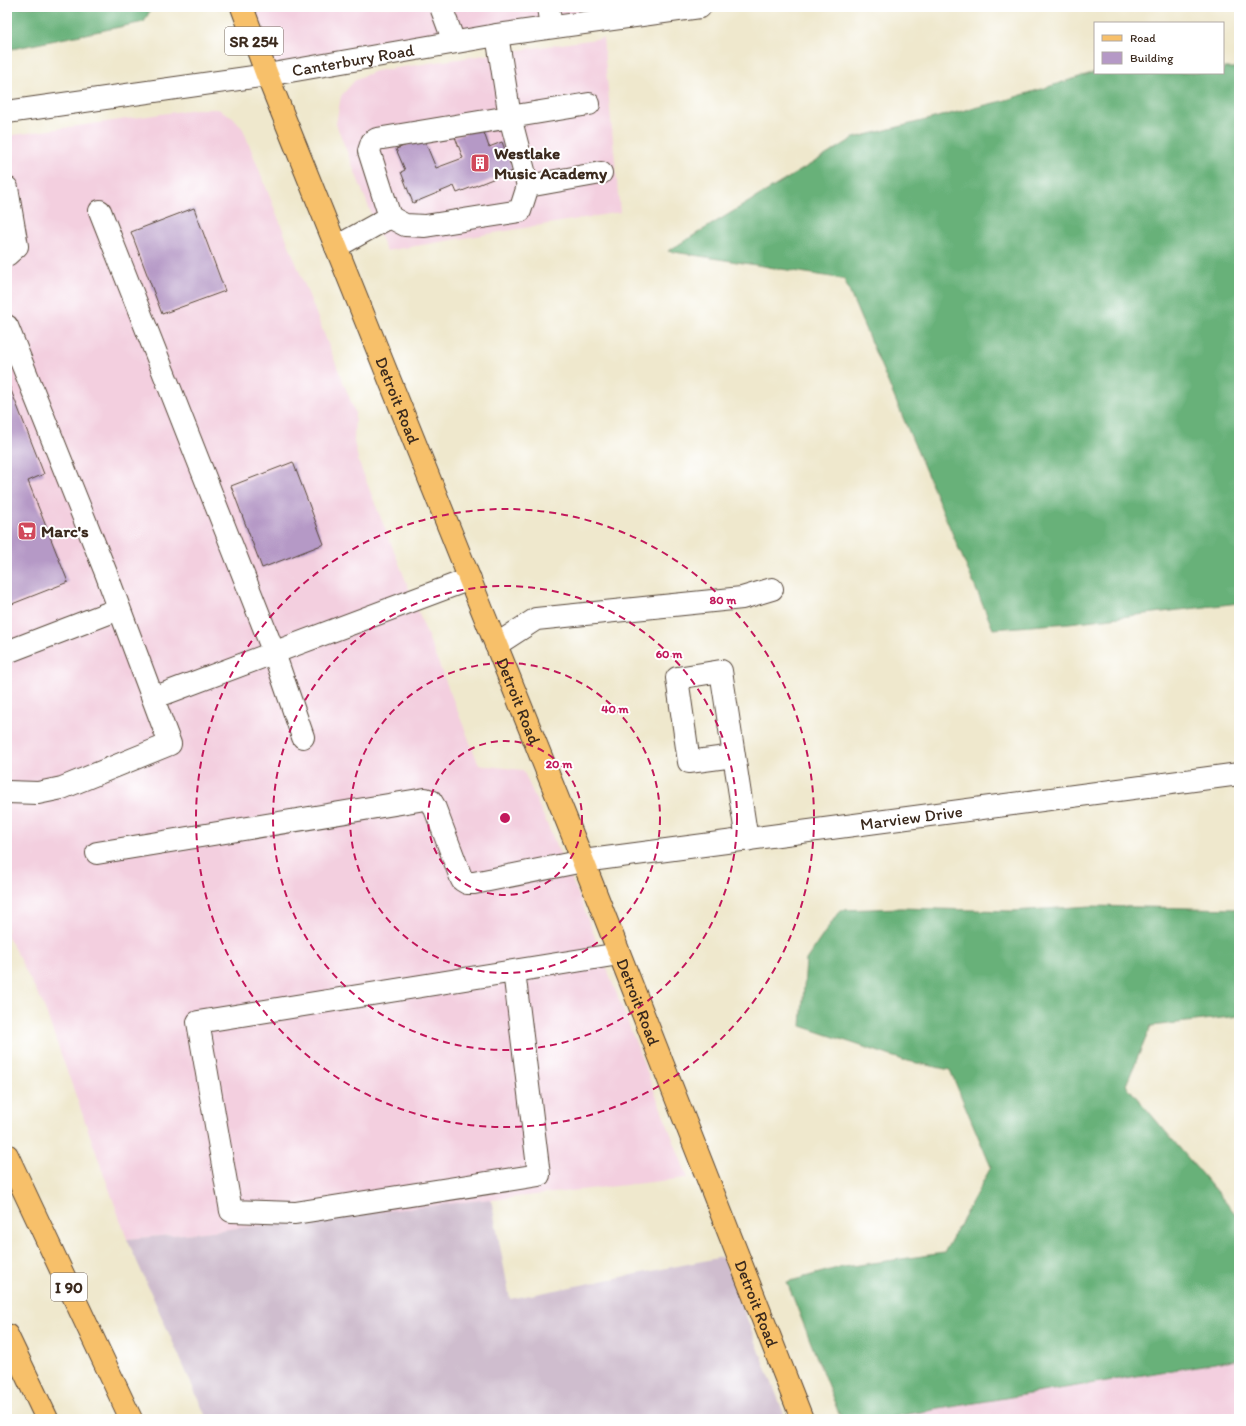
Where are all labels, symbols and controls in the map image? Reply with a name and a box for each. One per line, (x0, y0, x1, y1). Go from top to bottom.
legend (1094, 22, 1224, 74)
road number: SR 254 (225, 27, 283, 55)
text: Road (1130, 31, 1156, 45)
street label: Canterbury Road (290, 39, 416, 80)
text: Building (1130, 51, 1174, 65)
place label: Westlake Music Academy (494, 143, 608, 184)
building icon: Westlake Music Academy (469, 152, 491, 174)
street label: Detroit Road (371, 354, 424, 447)
supermarket icon: Marc's (16, 520, 38, 542)
place label: Marc's (41, 521, 89, 541)
text: 80 m (710, 593, 737, 607)
text: 60 m (656, 647, 683, 661)
street label: Detroit Road (492, 654, 545, 748)
text: 40 m (601, 702, 630, 716)
text: 20 m (546, 757, 573, 771)
street label: Marview Drive (859, 801, 964, 834)
centre of rings (498, 811, 512, 825)
street label: Detroit Road (612, 955, 665, 1049)
street label: Detroit Road (731, 1257, 783, 1351)
road number: I 90 (51, 1273, 87, 1301)

